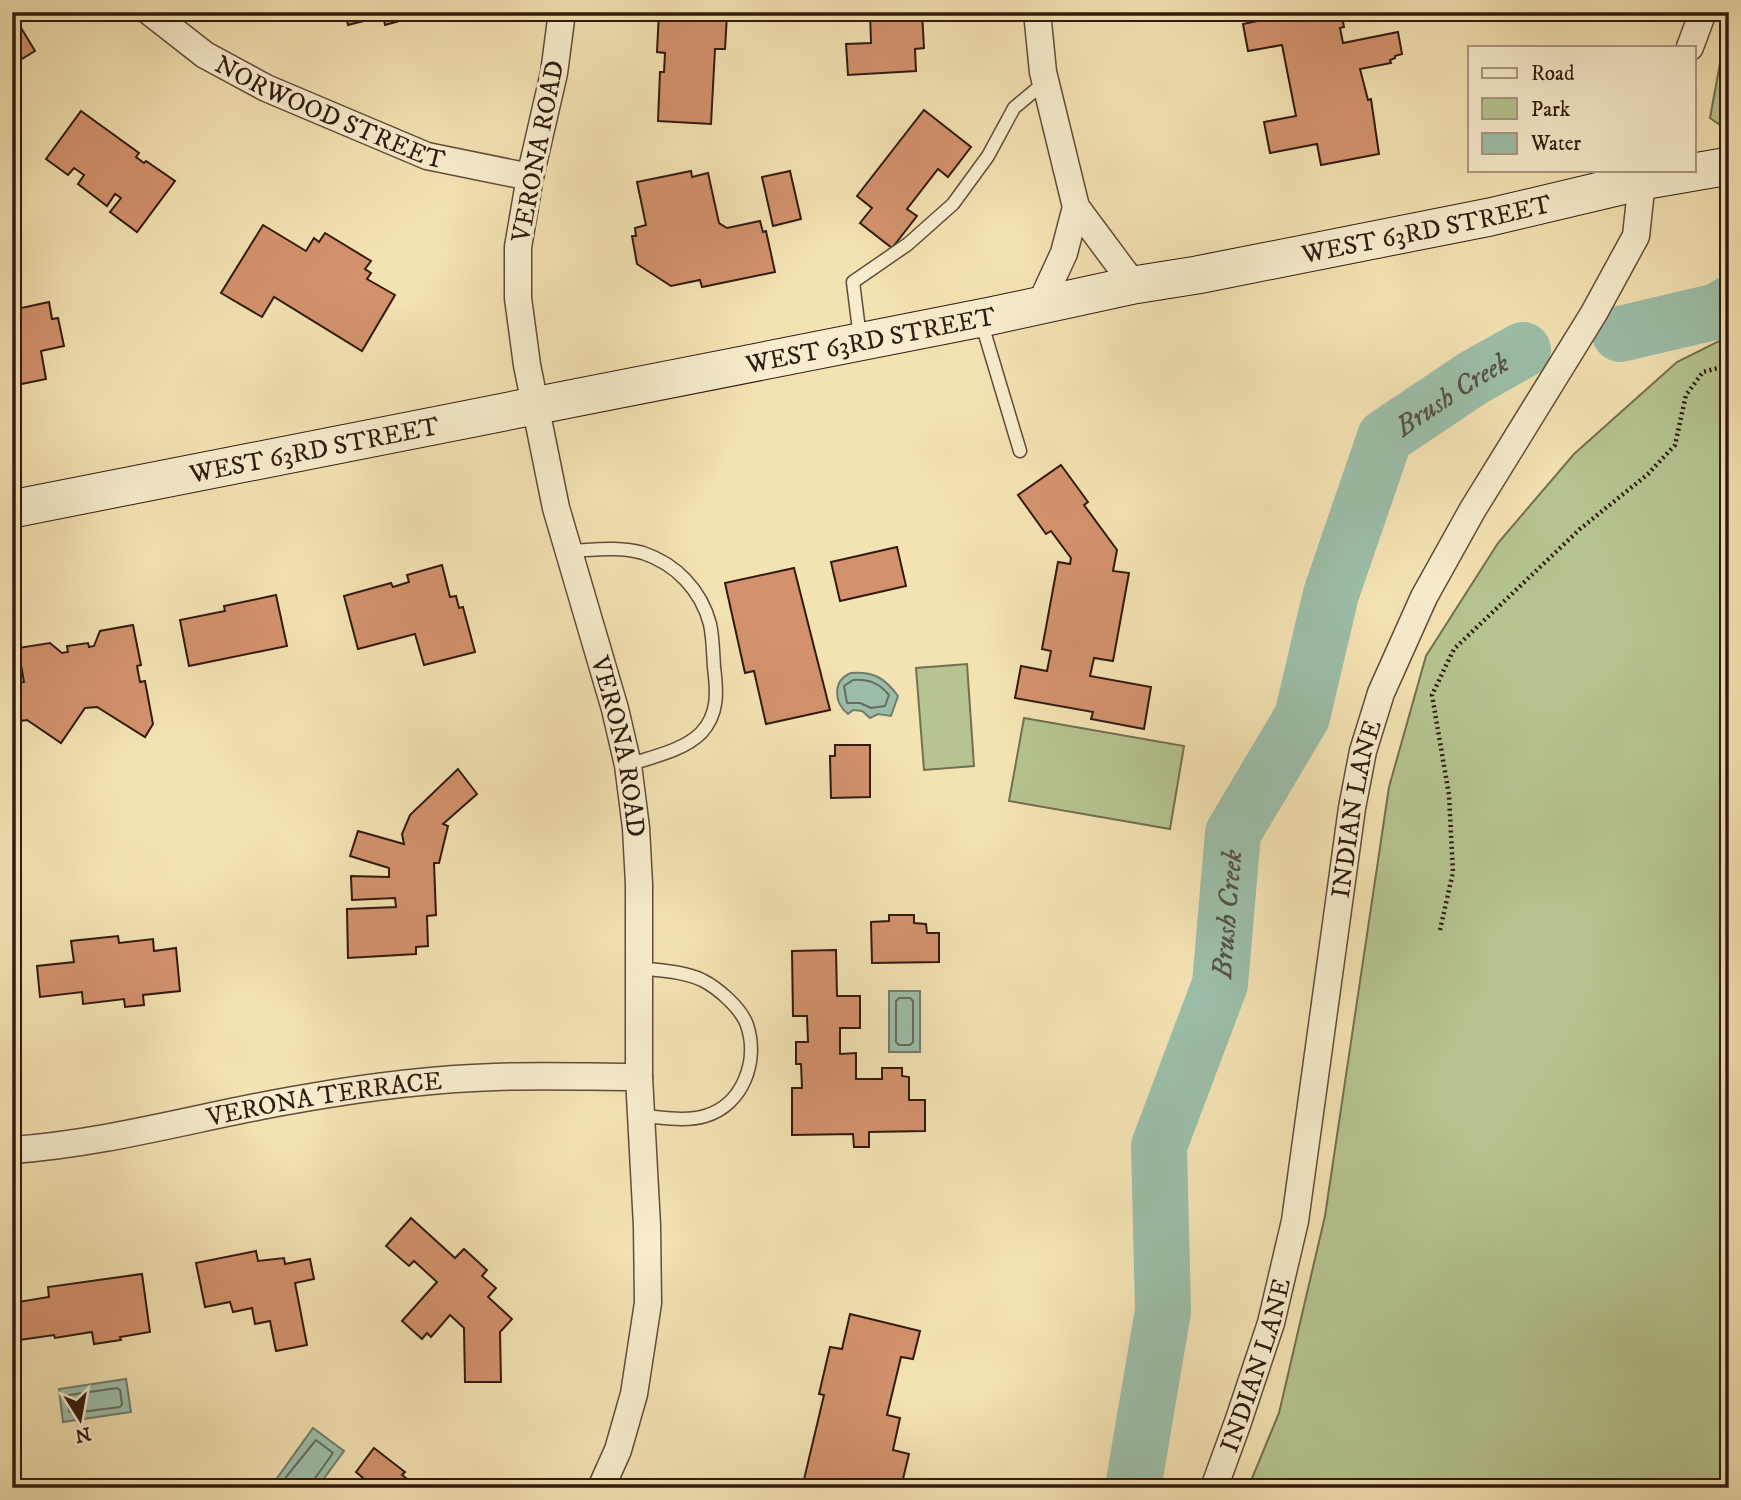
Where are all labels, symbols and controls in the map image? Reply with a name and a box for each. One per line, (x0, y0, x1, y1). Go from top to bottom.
legend (1468, 46, 1696, 172)
street label: NORWOOD STREET (209, 48, 448, 177)
street label: VERONA ROAD (505, 58, 572, 246)
text: Road (1531, 61, 1575, 87)
text: Park (1531, 97, 1571, 123)
text: Water (1530, 131, 1581, 157)
street label: WEST 63RD STREET (1298, 188, 1555, 272)
street label: WEST 63RD STREET (742, 300, 999, 382)
water label: Brush Creek (1388, 345, 1516, 445)
street label: WEST 63RD STREET (186, 410, 442, 492)
street label: VERONA ROAD (582, 652, 652, 839)
street label: INDIAN LANE (1325, 716, 1390, 900)
water label: Brush Creek (1204, 848, 1251, 981)
street label: VERONA TERRACE (203, 1065, 444, 1135)
street label: INDIAN LANE (1213, 1275, 1299, 1457)
north arrow (46, 1384, 116, 1454)
text: N (73, 1421, 93, 1447)

